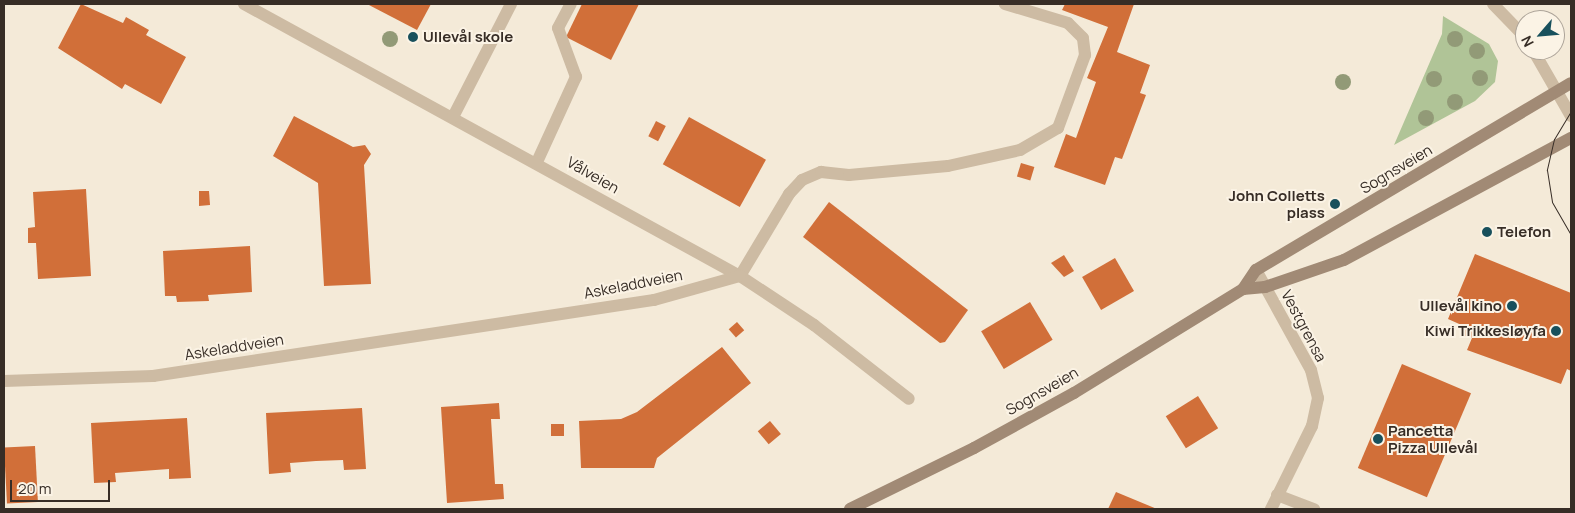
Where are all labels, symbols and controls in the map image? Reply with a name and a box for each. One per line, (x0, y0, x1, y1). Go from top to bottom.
north arrow (1515, 10, 1565, 60)
place label: Ullevål skole (423, 28, 513, 46)
marker: Ullevål skole (407, 31, 419, 43)
text: N (1516, 33, 1538, 50)
street label: Sognsveien (1357, 141, 1435, 197)
street label: Vålveien (564, 153, 622, 197)
place label: John Colletts plass (1228, 186, 1325, 221)
marker: John Colletts plass (1329, 198, 1341, 210)
place label: Telefon (1497, 223, 1551, 241)
marker: Telefon (1481, 226, 1493, 238)
street label: Askeladdveien (582, 266, 684, 302)
street label: Vestgrensa (1278, 287, 1330, 365)
place label: Ullevål kino (1420, 297, 1502, 315)
marker: Ullevål kino (1506, 300, 1518, 312)
place label: Kiwi Trikkesløyfa (1425, 322, 1546, 340)
marker: Kiwi Trikkesløyfa (1550, 325, 1562, 337)
street label: Askeladdveien (183, 330, 285, 364)
street label: Sognsveien (1003, 363, 1081, 419)
place label: Pancetta Pizza Ullevål (1388, 421, 1478, 456)
marker: Pancetta Pizza Ullevål (1372, 433, 1384, 445)
scale bar (12, 470, 112, 502)
text: 20 m (18, 478, 51, 499)

